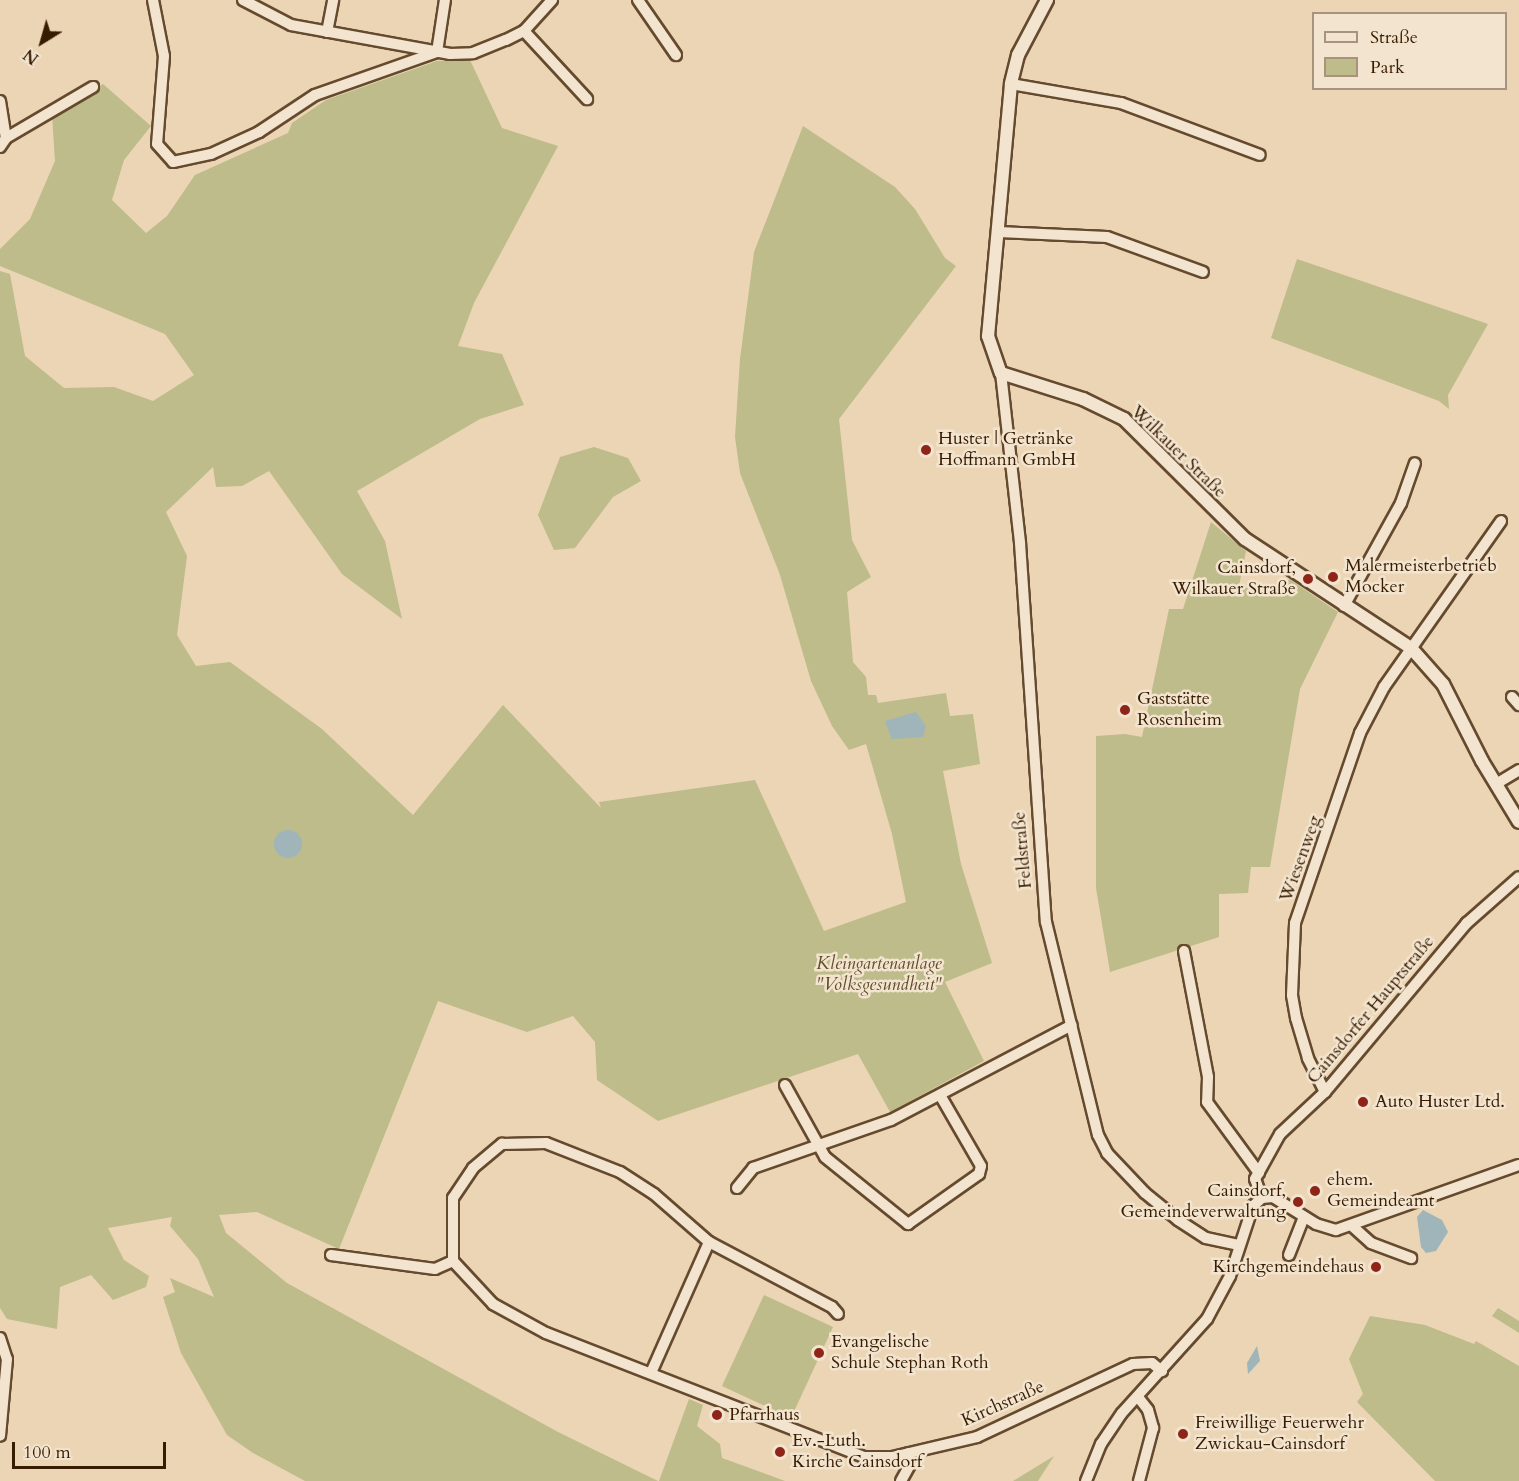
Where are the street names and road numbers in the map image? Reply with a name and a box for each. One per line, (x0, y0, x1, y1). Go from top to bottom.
street label: Wilkauer Straße (1126, 401, 1230, 503)
street label: Feldstraße (1009, 810, 1037, 890)
street label: Wiesenweg (1275, 813, 1327, 905)
street label: Cainsdorfer Hauptstraße (1303, 932, 1439, 1088)
street label: Kirchstraße (958, 1376, 1048, 1432)

